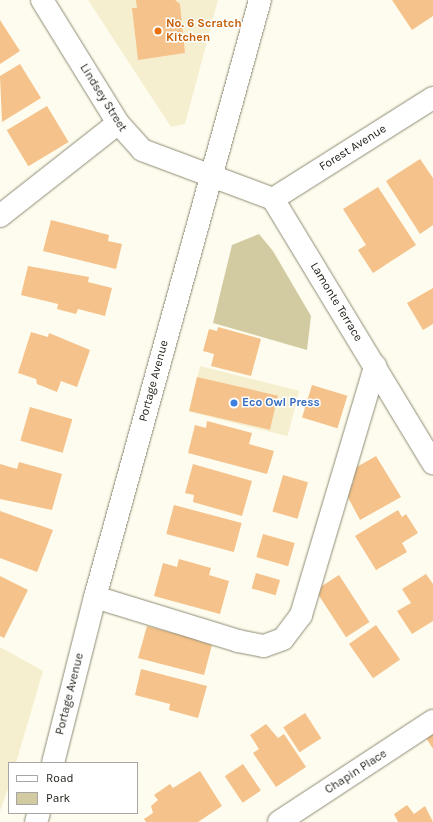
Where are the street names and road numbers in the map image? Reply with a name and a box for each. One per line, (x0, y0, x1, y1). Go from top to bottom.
street label: Lindsey Street (76, 61, 130, 135)
street label: Forest Avenue (317, 122, 389, 174)
street label: Lamonte Terrace (307, 260, 365, 344)
street label: Portage Avenue (136, 339, 172, 423)
street label: Portage Avenue (53, 652, 87, 736)
street label: Chapin Place (322, 747, 390, 797)

